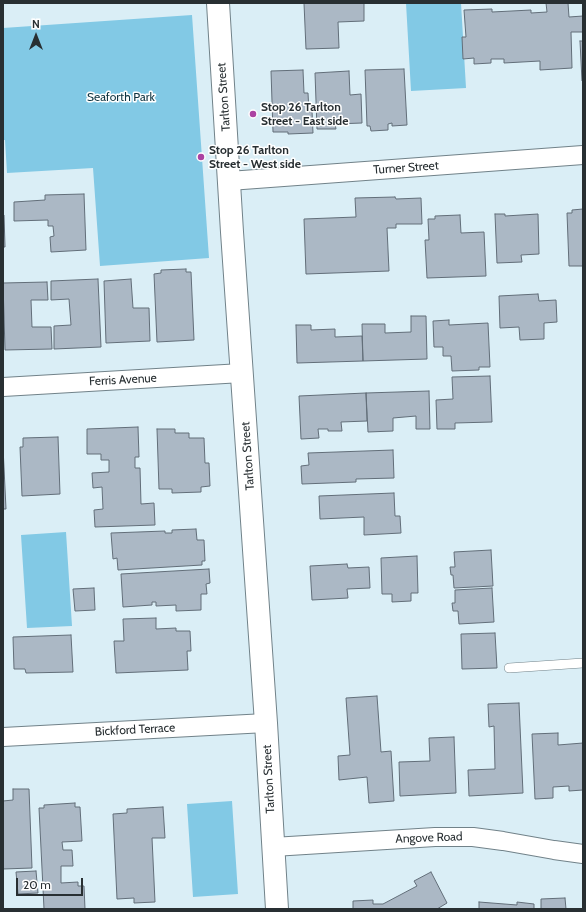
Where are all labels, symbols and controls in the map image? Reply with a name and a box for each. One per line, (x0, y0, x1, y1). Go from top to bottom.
north arrow (16, 16, 56, 56)
text: N (32, 17, 40, 31)
street label: Tarlton Street (214, 62, 234, 132)
park label: Seaforth Park (87, 90, 155, 104)
place label: Stop 26 Tarlton Street - East side (261, 100, 348, 128)
marker: Stop 26 Tarlton Street - East side (248, 109, 258, 119)
place label: Stop 26 Tarlton Street - West side (209, 143, 301, 171)
marker: Stop 26 Tarlton Street - West side (196, 152, 206, 162)
street label: Turner Street (373, 159, 439, 177)
street label: Ferris Avenue (89, 371, 157, 389)
street label: Tarlton Street (238, 421, 258, 491)
street label: Bickford Terrace (95, 721, 175, 739)
street label: Tarlton Street (260, 744, 278, 814)
street label: Angove Road (395, 830, 463, 846)
scale bar (18, 870, 85, 896)
text: 20 m (23, 877, 51, 892)

